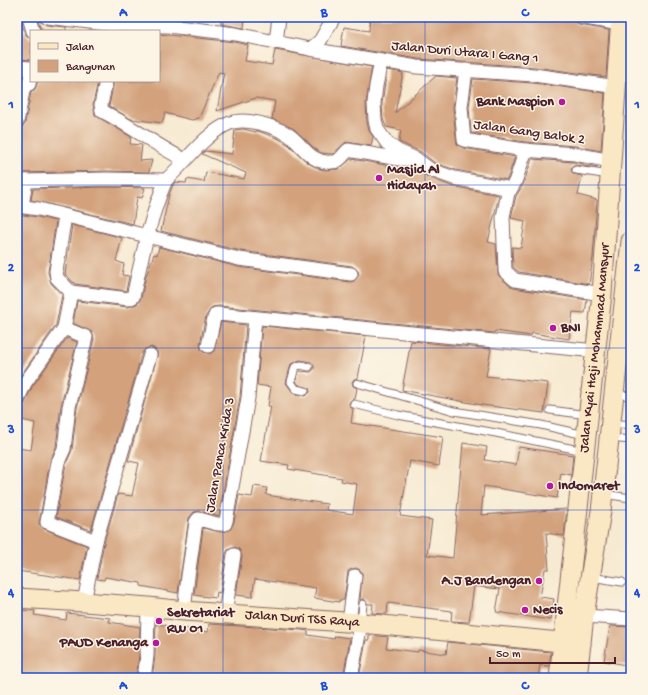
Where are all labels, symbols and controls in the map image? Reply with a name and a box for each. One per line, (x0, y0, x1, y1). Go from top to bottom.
text: A (118, 6, 128, 21)
text: B (320, 6, 329, 21)
text: C (520, 6, 530, 21)
legend (30, 30, 160, 82)
street label: Jalan Duri Utara I Gang 1 (391, 38, 539, 68)
text: Jalan (66, 41, 94, 55)
text: Bangunan (65, 61, 115, 75)
place label: Bank Maspion (475, 94, 554, 111)
marker: Bank Maspion (557, 97, 567, 107)
text: 1 (7, 98, 14, 113)
text: 1 (633, 98, 640, 113)
street label: Jalan Gang Balok 2 (472, 117, 586, 149)
place label: Masjid Al Hidayah (387, 162, 440, 195)
marker: Masjid Al Hidayah (374, 173, 384, 183)
street label: Jalan Kyai Haji Mohammad Mansyur (576, 242, 614, 454)
text: 2 (8, 261, 15, 276)
text: 2 (634, 261, 641, 276)
place label: BNI (560, 320, 581, 337)
marker: BNI (548, 323, 558, 333)
street label: Jalan Panca Krida 3 (203, 396, 239, 514)
text: 3 (7, 423, 15, 438)
text: 3 (633, 423, 641, 438)
place label: Indomaret (558, 478, 620, 495)
marker: Indomaret (545, 481, 555, 491)
place label: A.J Bandengan (441, 573, 531, 590)
marker: A.J Bandengan (534, 576, 544, 586)
text: 4 (7, 586, 15, 601)
text: 4 (633, 586, 641, 601)
place label: Necis (533, 602, 563, 619)
place label: Sekretariat RW 01 (166, 605, 235, 638)
marker: Necis (520, 605, 530, 615)
street label: Jalan Duri TSS Raya (244, 607, 361, 631)
marker: Sekretariat RW 01 (154, 616, 164, 626)
place label: PAUD Kenanga (59, 635, 149, 652)
marker: PAUD Kenanga (151, 638, 161, 648)
scale bar (490, 639, 615, 665)
text: 50 m (496, 648, 521, 662)
text: A (118, 679, 128, 694)
text: B (320, 679, 329, 694)
text: C (520, 679, 530, 694)

